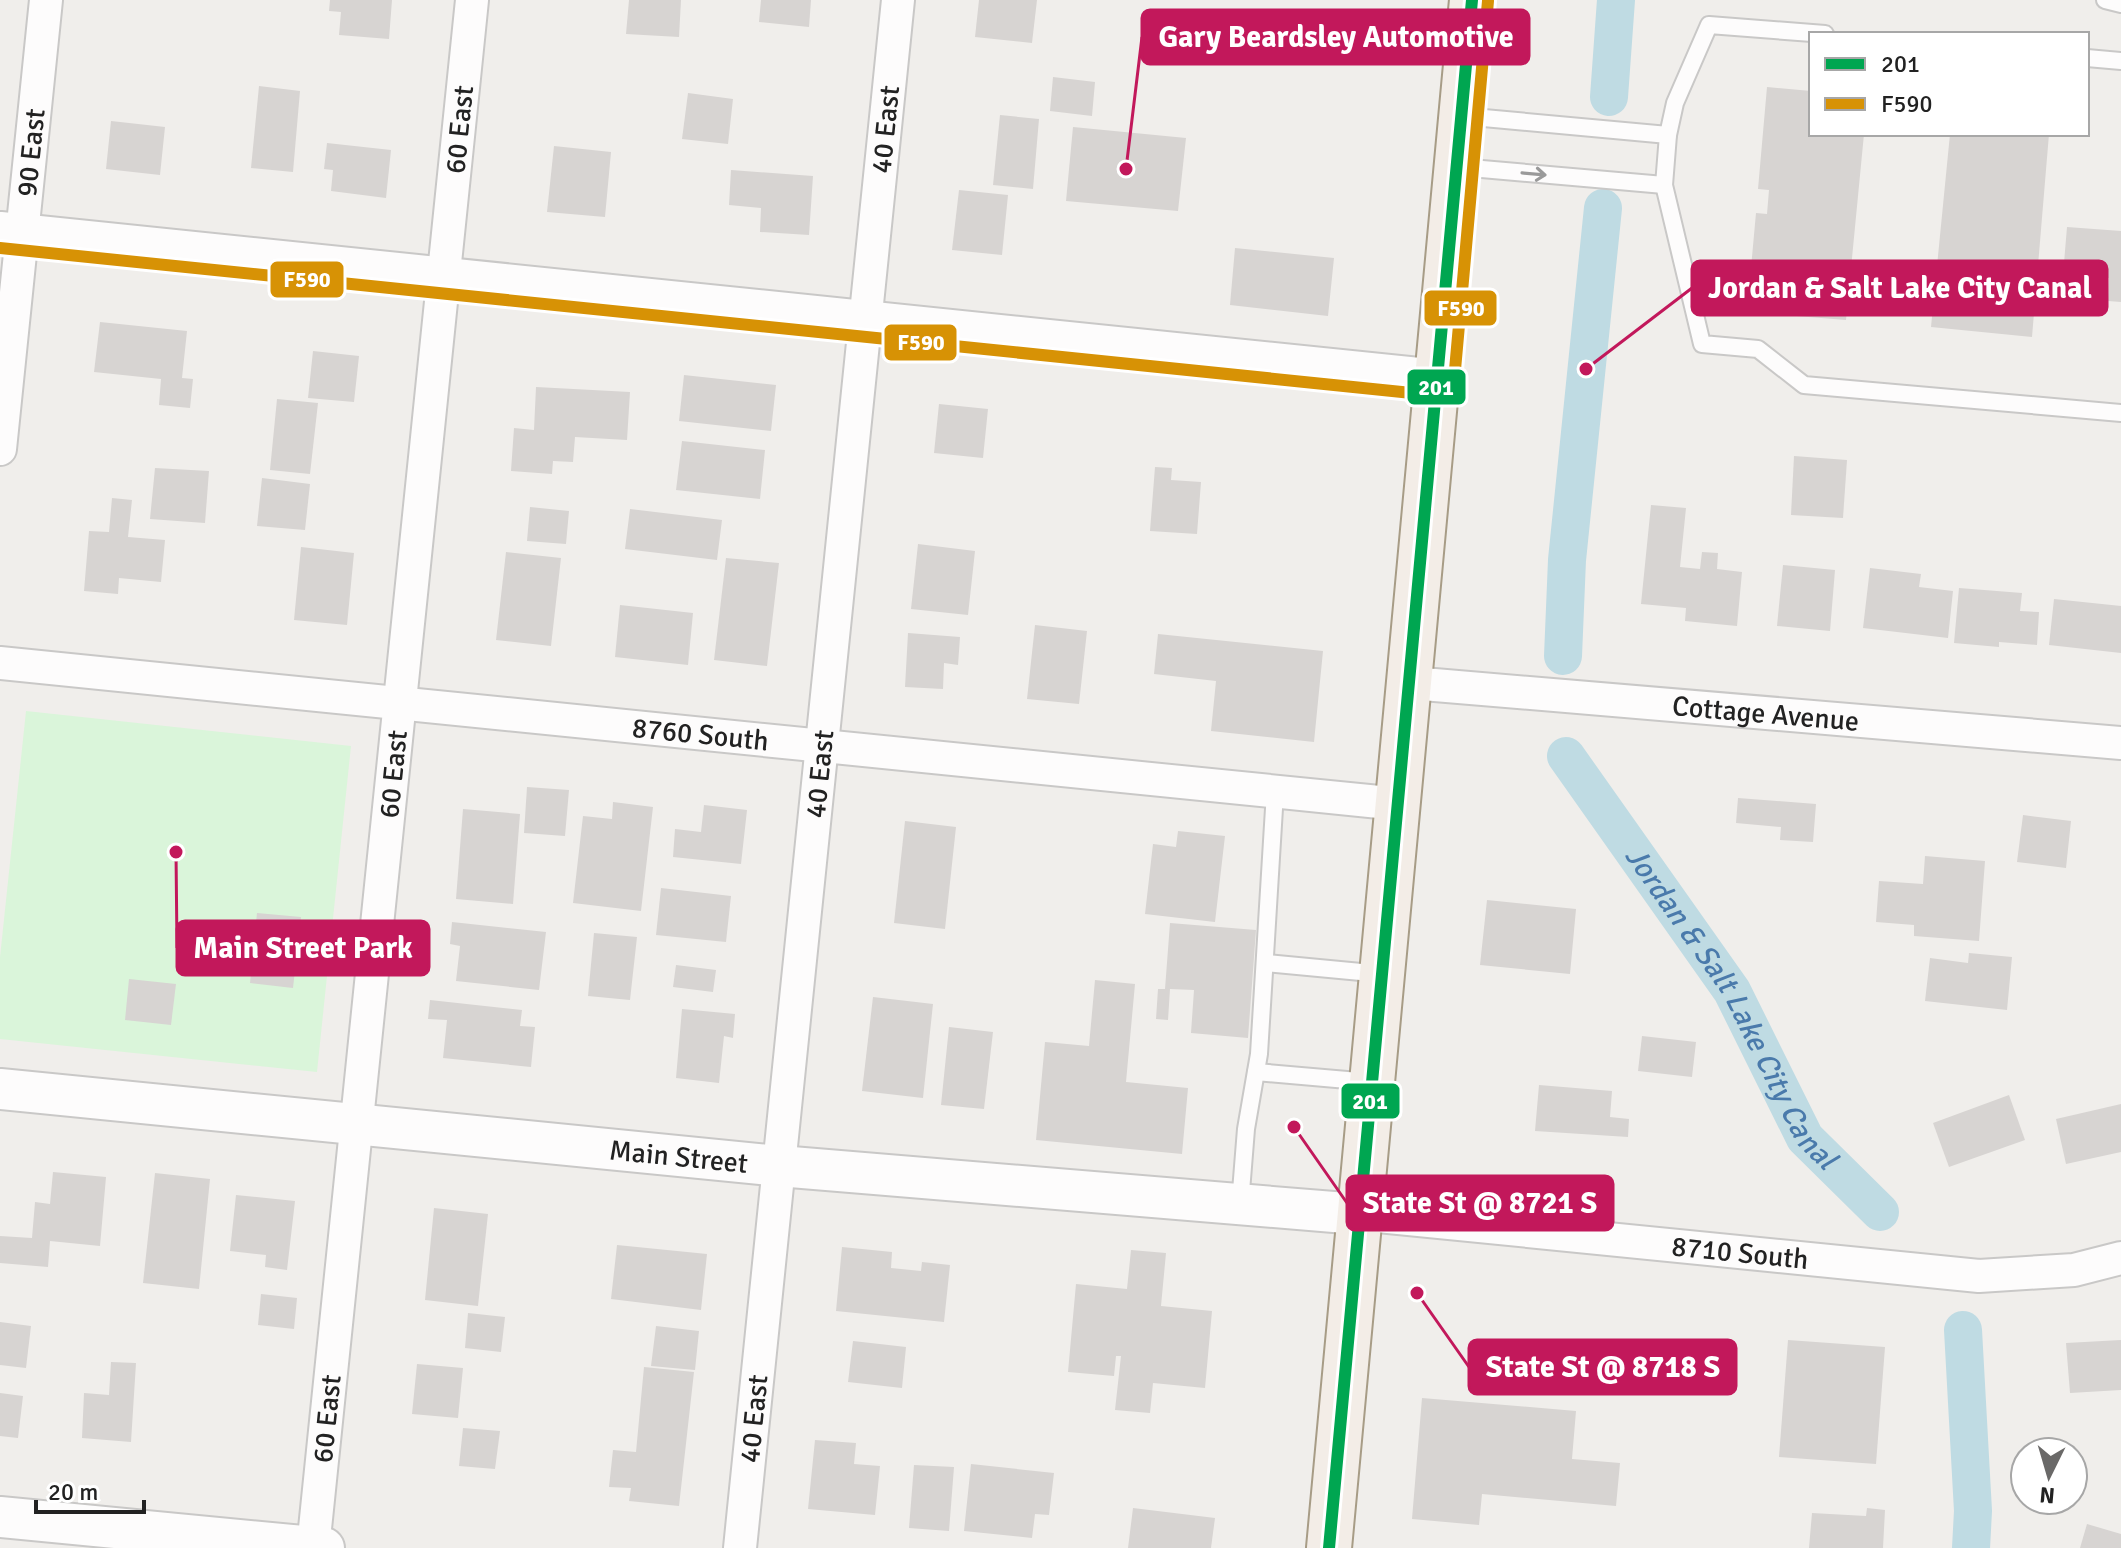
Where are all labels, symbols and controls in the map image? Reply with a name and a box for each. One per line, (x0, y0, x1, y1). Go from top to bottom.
callout: Gary Beardsley Automotive (1142, 10, 1529, 64)
text: Gary Beardsley Automotive (1158, 19, 1514, 56)
legend (1809, 32, 2089, 136)
text: 201 (1881, 49, 1920, 79)
street label: 60 East (438, 84, 481, 175)
street label: 40 East (864, 84, 907, 175)
text: F590 (1881, 89, 1932, 119)
street label: 90 East (10, 107, 53, 198)
one-way arrow (1520, 167, 1547, 182)
line badge: F590 (269, 260, 345, 299)
callout: Jordan & Salt Lake City Canal (1692, 261, 2107, 315)
text: F590 (283, 266, 331, 293)
text: Jordan & Salt Lake City Canal (1708, 270, 2092, 307)
line badge: F590 (1423, 289, 1498, 327)
text: F590 (1437, 295, 1485, 322)
line badge: F590 (883, 323, 958, 362)
text: F590 (897, 329, 945, 356)
line badge: 201 (1406, 368, 1467, 406)
text: 201 (1418, 374, 1454, 401)
street label: Cottage Avenue (1671, 689, 1860, 739)
street label: 8760 South (630, 711, 770, 758)
street label: 60 East (372, 728, 415, 820)
street label: 40 East (799, 728, 841, 820)
water label: Jordan & Salt Lake City Canal (1617, 839, 1846, 1179)
callout: Main Street Park (177, 921, 429, 975)
text: Main Street Park (193, 930, 413, 967)
line badge: 201 (1340, 1082, 1401, 1120)
text: 201 (1352, 1088, 1388, 1115)
street label: Main Street (608, 1133, 750, 1181)
callout: State St @ 8721 S (1347, 1176, 1613, 1230)
text: State St @ 8721 S (1363, 1185, 1597, 1222)
street label: 8710 South (1670, 1229, 1810, 1277)
callout: State St @ 8718 S (1469, 1340, 1736, 1394)
text: State St @ 8718 S (1486, 1349, 1720, 1386)
street label: 60 East (306, 1373, 349, 1464)
street label: 40 East (733, 1373, 776, 1464)
north arrow (2009, 1436, 2089, 1516)
scale bar (36, 1464, 144, 1514)
text: 20 m (48, 1477, 98, 1507)
text: N (2038, 1481, 2056, 1510)

